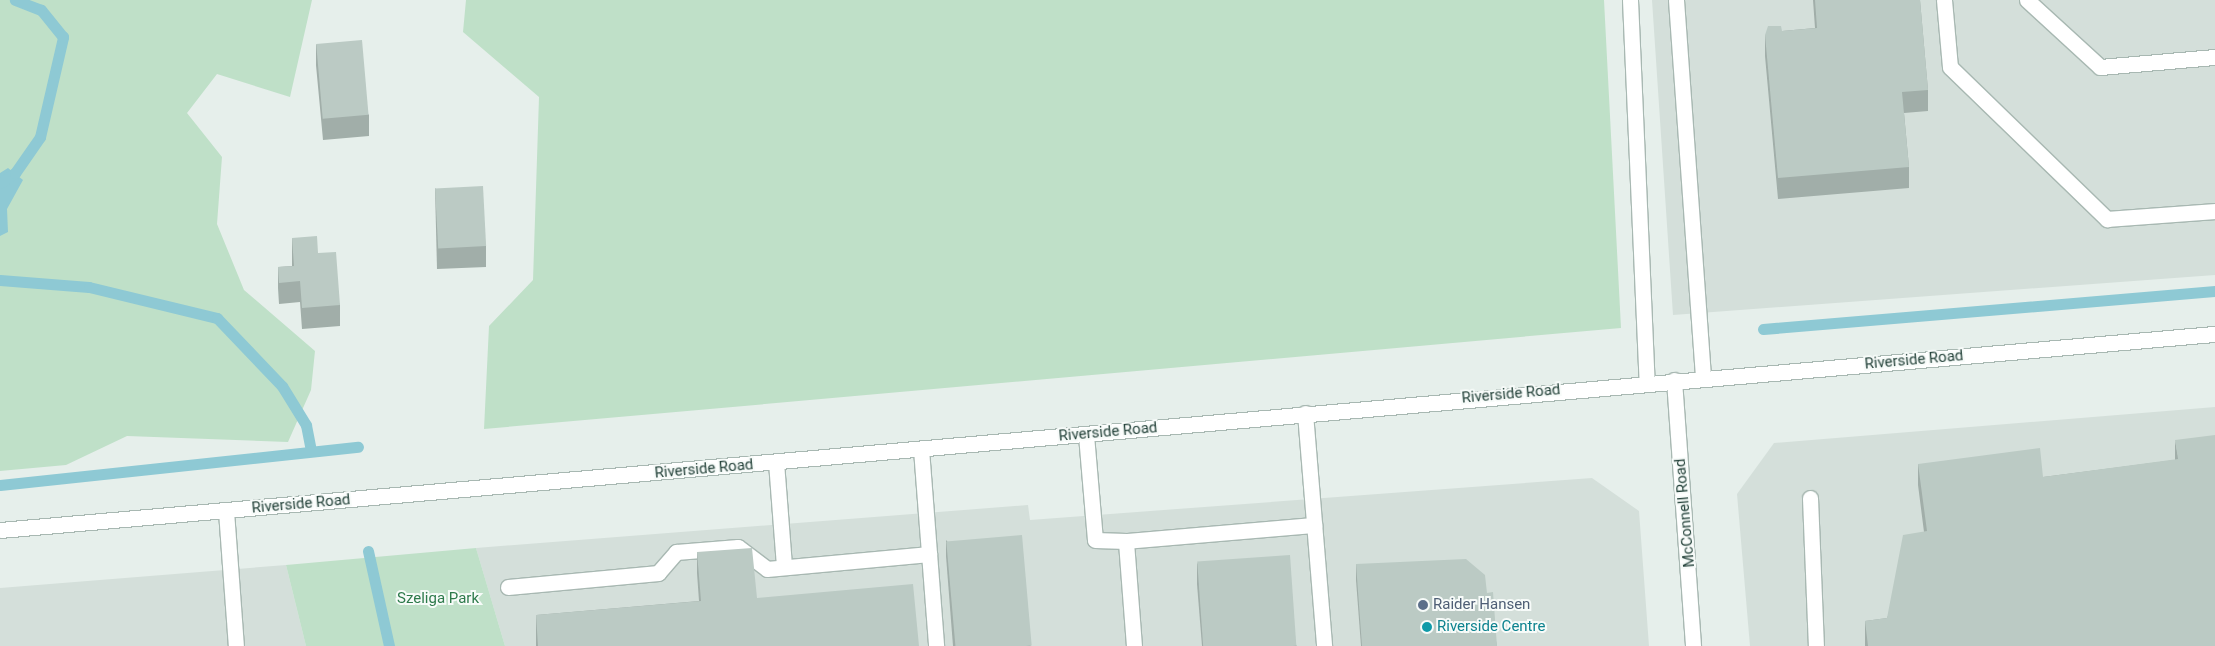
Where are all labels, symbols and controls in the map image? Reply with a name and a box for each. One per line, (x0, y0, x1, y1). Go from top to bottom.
street label: Riverside Road (1864, 347, 1964, 373)
street label: Riverside Road (1461, 381, 1561, 407)
street label: Riverside Road (1058, 419, 1158, 445)
street label: Riverside Road (654, 456, 754, 482)
street label: McConnell Road (1671, 458, 1699, 568)
street label: Riverside Road (251, 491, 351, 517)
park label: Szeliga Park (397, 590, 479, 608)
place label: Raider Hansen (1433, 596, 1530, 614)
marker: Raider Hansen (1417, 599, 1429, 611)
place label: Riverside Centre (1437, 618, 1545, 636)
marker: Riverside Centre (1421, 621, 1433, 633)

